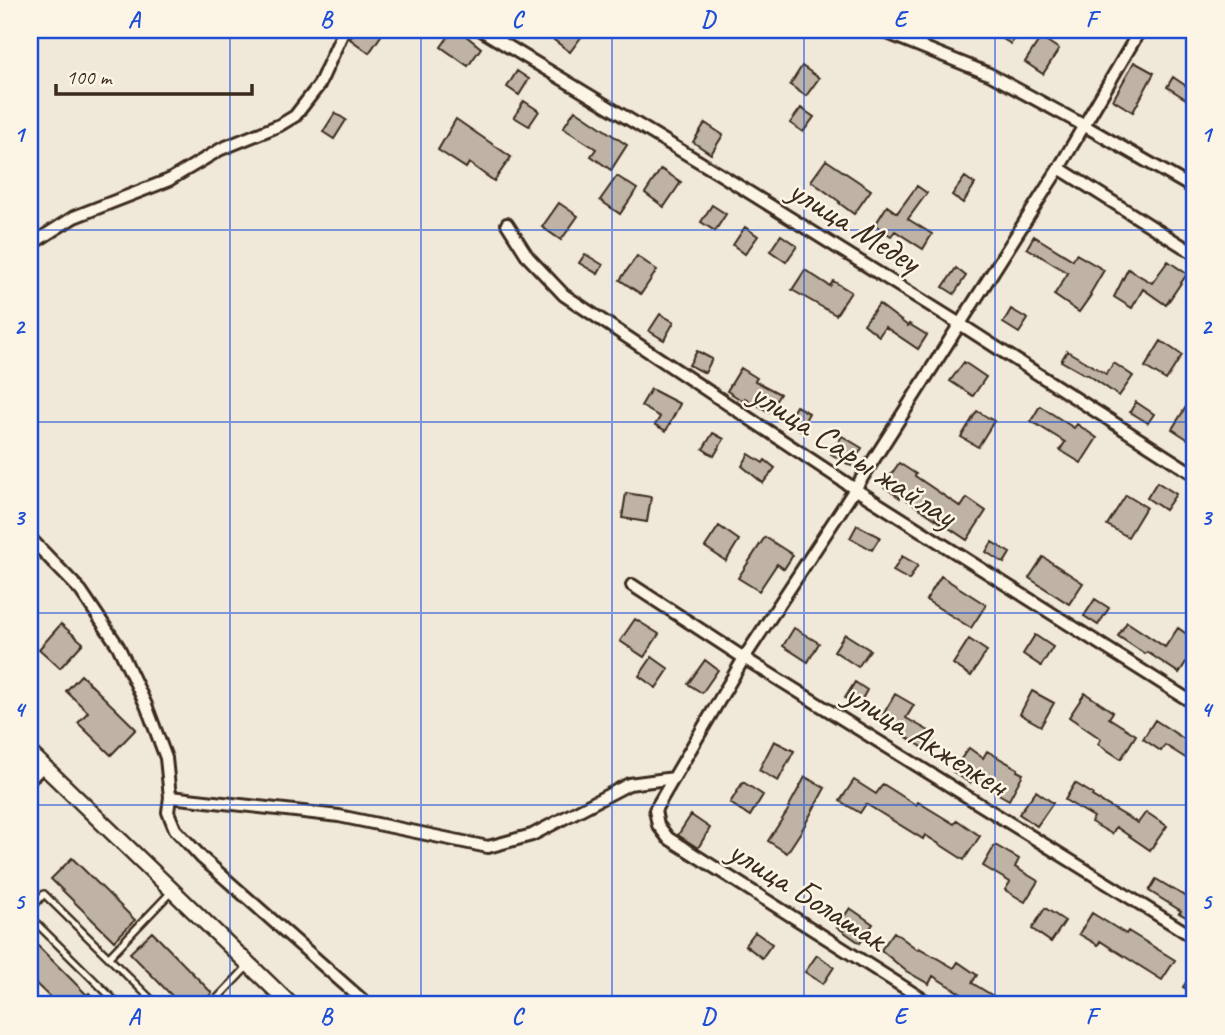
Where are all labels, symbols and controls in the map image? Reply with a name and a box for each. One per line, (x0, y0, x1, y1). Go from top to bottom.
text: A (128, 5, 142, 34)
text: B (320, 5, 334, 34)
text: C (512, 5, 526, 34)
text: D (701, 5, 717, 34)
text: E (894, 5, 910, 34)
text: F (1086, 5, 1102, 34)
scale bar (56, 52, 252, 96)
text: 100 m (66, 64, 113, 90)
text: 1 (14, 120, 27, 149)
text: 1 (1201, 120, 1214, 149)
street label: улица Медеу (779, 166, 932, 285)
text: 2 (14, 312, 27, 341)
text: 2 (1201, 312, 1214, 341)
street label: улица Сары жайлау (741, 370, 967, 539)
text: 3 (14, 503, 27, 532)
text: 3 (1201, 503, 1214, 532)
street label: улица Акжелкен (835, 670, 1019, 809)
text: 4 (14, 695, 27, 724)
text: 4 (1201, 695, 1214, 724)
street label: улица Болашак (719, 827, 898, 962)
text: 5 (14, 887, 26, 916)
text: 5 (1201, 887, 1213, 916)
text: A (128, 1002, 142, 1031)
text: B (320, 1002, 334, 1031)
text: C (512, 1002, 526, 1031)
text: D (701, 1002, 717, 1031)
text: E (894, 1002, 910, 1031)
text: F (1086, 1002, 1102, 1031)

